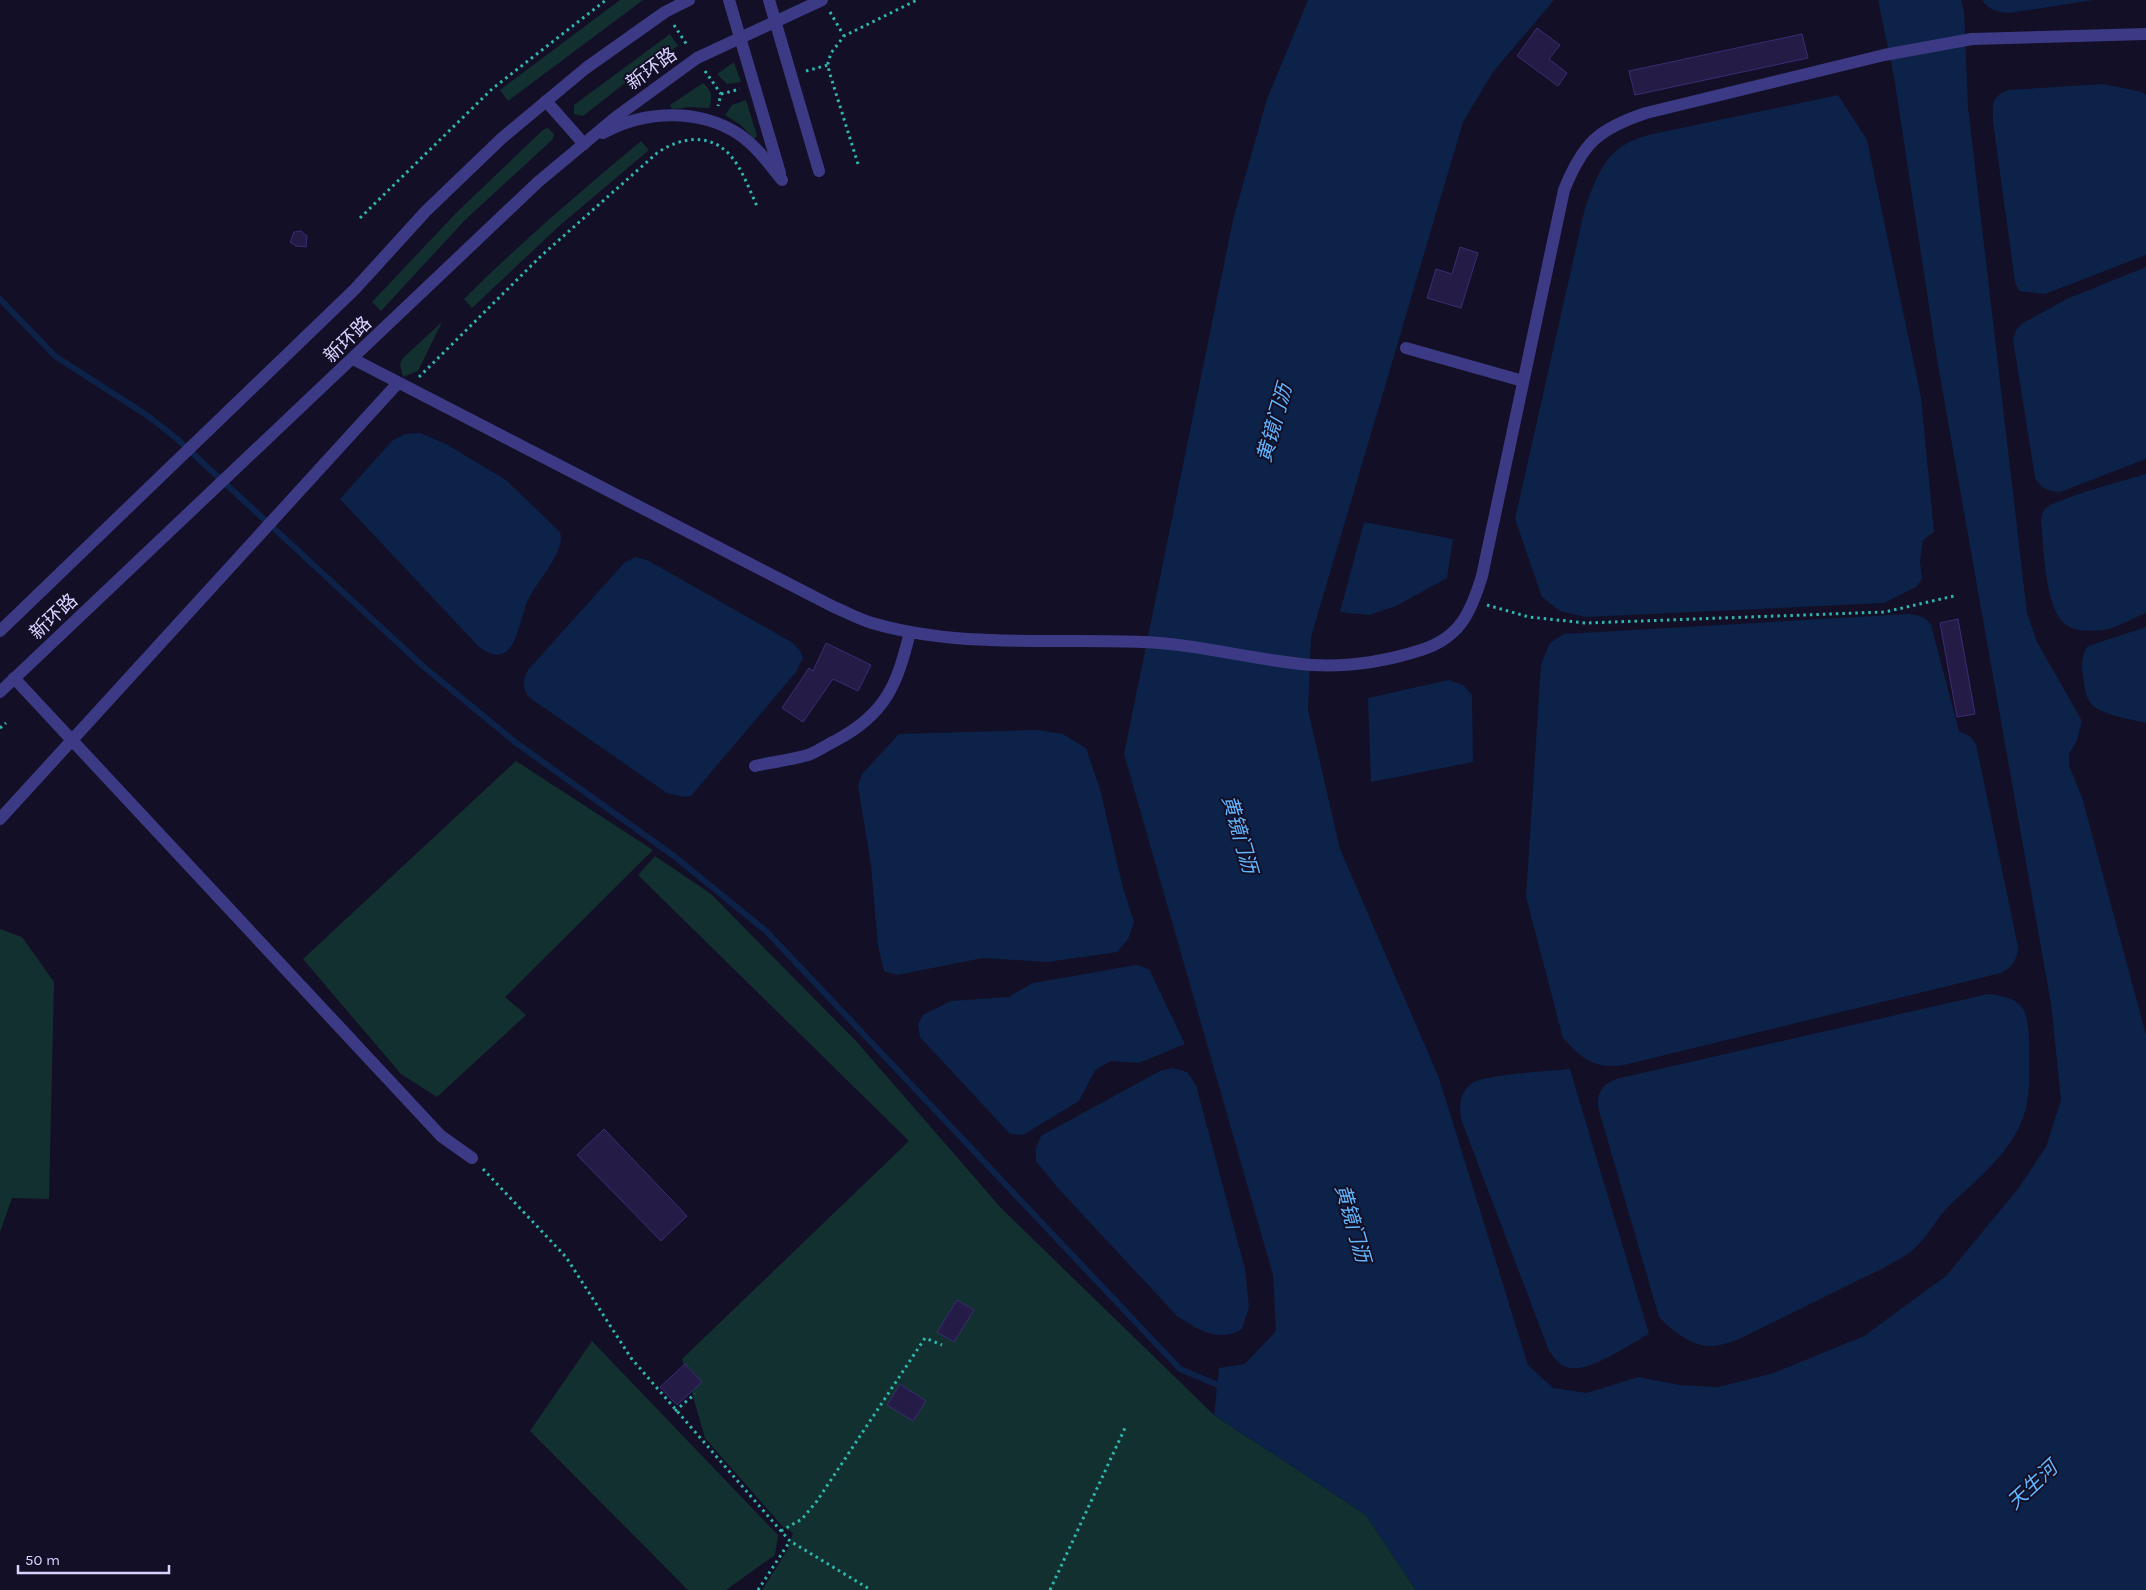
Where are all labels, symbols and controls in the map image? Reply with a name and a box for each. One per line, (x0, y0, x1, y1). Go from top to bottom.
street label: 新环路 (622, 43, 681, 94)
street label: 新环路 (320, 312, 376, 367)
water label: 黄镜门沥 (1252, 379, 1297, 465)
street label: 新环路 (25, 589, 82, 644)
water label: 黄镜门沥 (1217, 793, 1262, 879)
water label: 黄镜门沥 (1330, 1182, 1375, 1268)
water label: 天生河 (2003, 1454, 2065, 1514)
scale bar (18, 1542, 169, 1574)
text: 50 m (25, 1551, 60, 1569)

